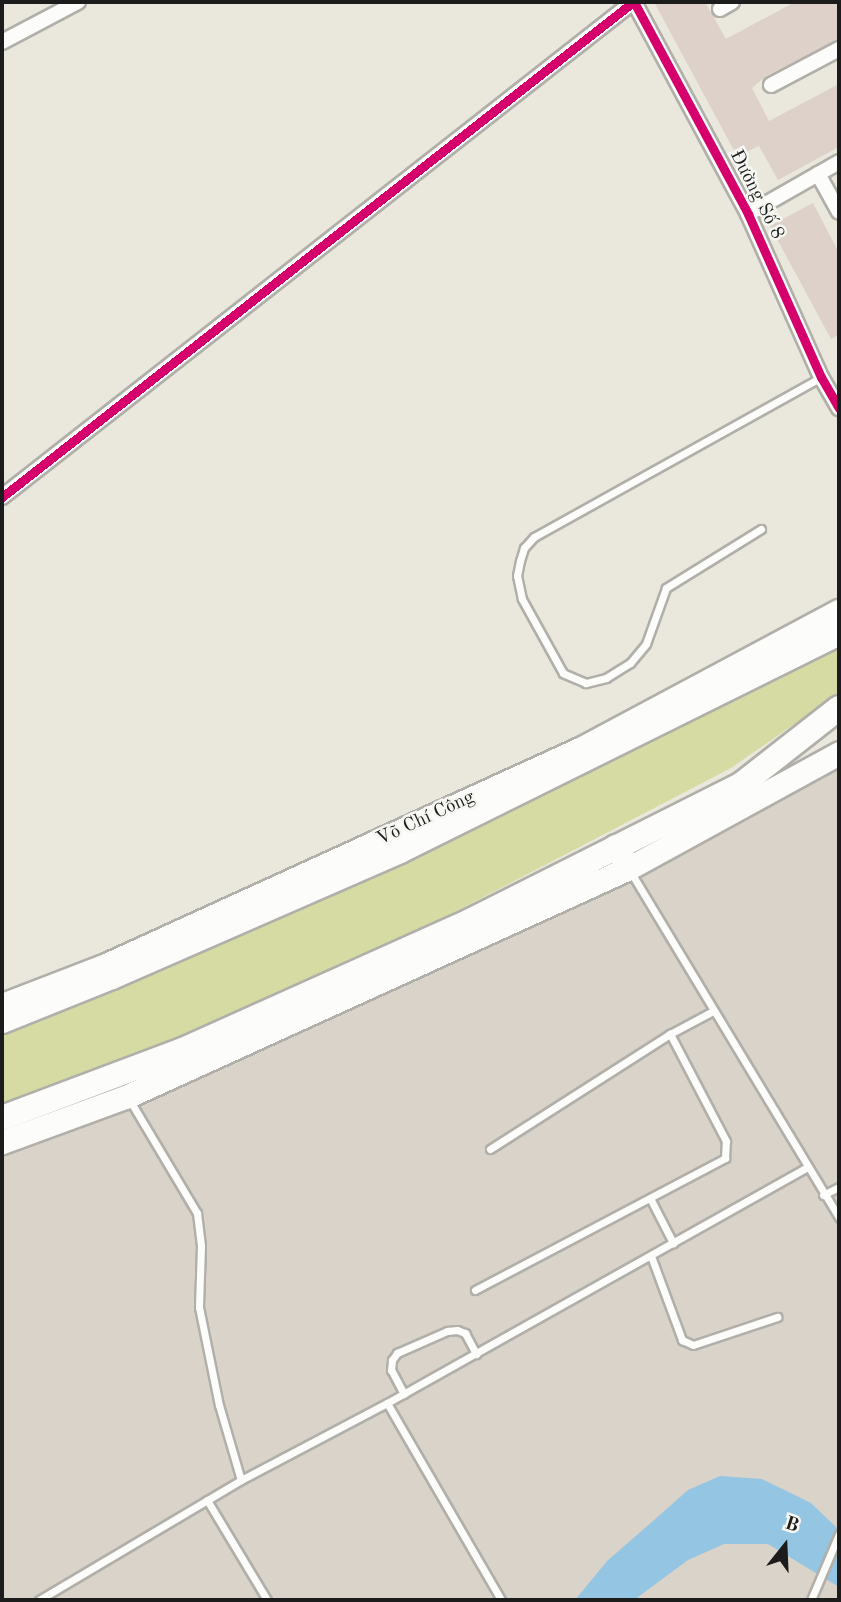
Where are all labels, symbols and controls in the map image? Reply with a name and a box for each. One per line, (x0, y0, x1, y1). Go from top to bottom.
street label: Đường Số 8 (724, 146, 788, 244)
street label: Võ Chí Công (373, 786, 479, 852)
north arrow (750, 1511, 820, 1581)
text: B (782, 1514, 801, 1537)

